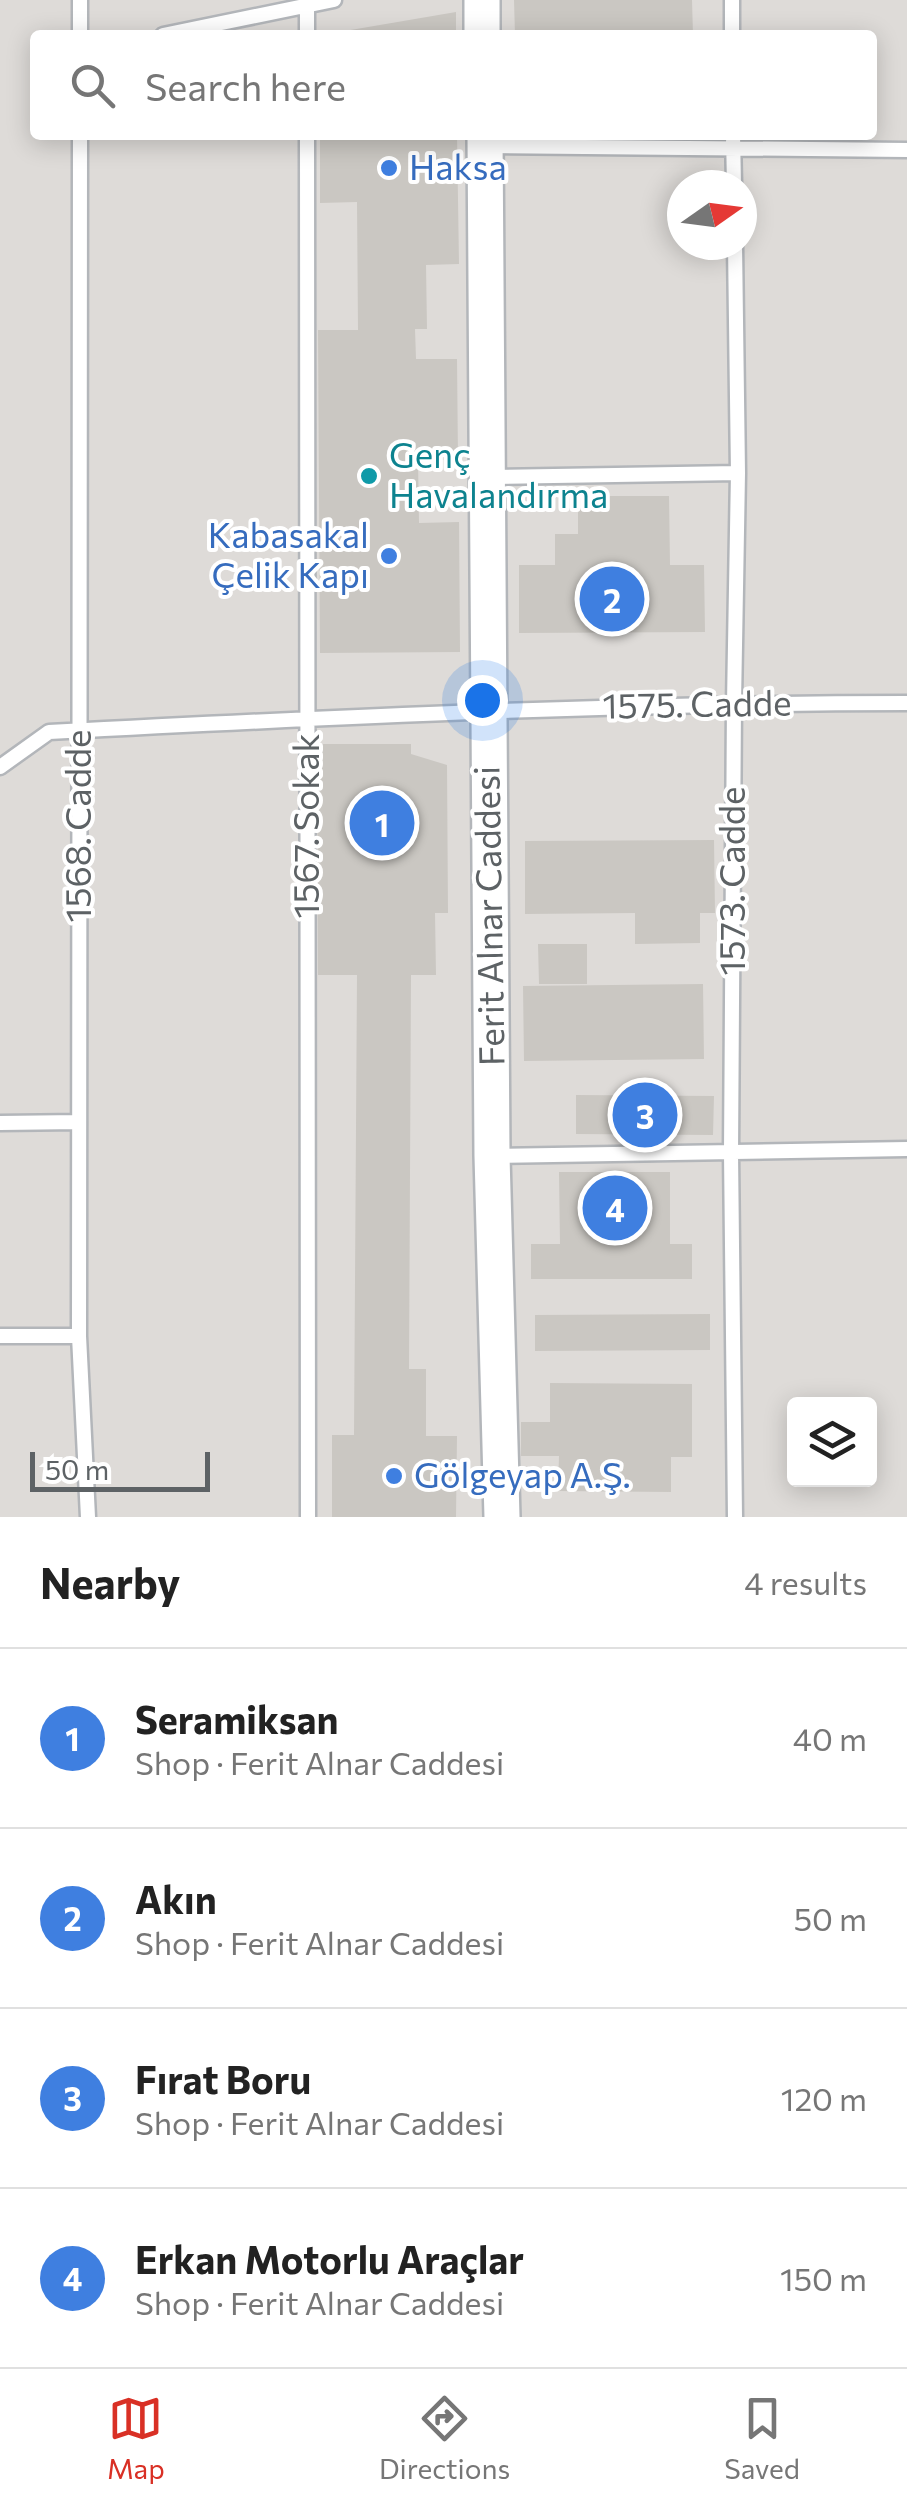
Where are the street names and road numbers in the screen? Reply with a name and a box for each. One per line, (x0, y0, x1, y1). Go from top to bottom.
street label: 1575. Cadde (602, 679, 792, 726)
street label: 1568. Cadde (55, 729, 98, 923)
street label: 1567. Sokak (283, 734, 326, 918)
street label: Ferit Alnar Caddesi (463, 766, 512, 1066)
street label: 1573. Cadde (709, 786, 752, 976)

